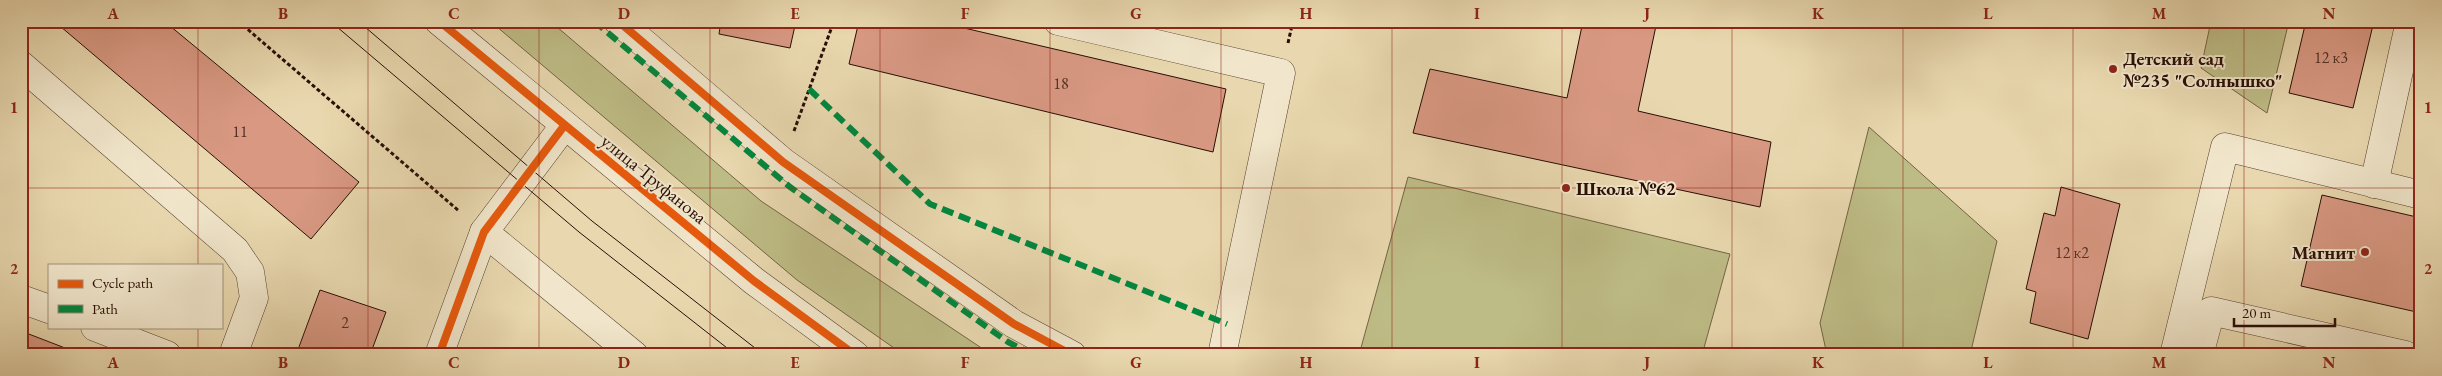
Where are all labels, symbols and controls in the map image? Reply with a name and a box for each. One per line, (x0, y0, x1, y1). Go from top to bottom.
text: A (106, 3, 119, 24)
text: B (278, 3, 288, 24)
text: C (448, 3, 460, 24)
text: D (618, 3, 630, 24)
text: E (790, 3, 800, 24)
text: F (961, 3, 970, 24)
text: G (1130, 3, 1142, 24)
text: H (1300, 3, 1313, 24)
text: I (1474, 3, 1480, 24)
text: J (1642, 3, 1650, 24)
text: K (1812, 3, 1825, 24)
text: L (1983, 3, 1993, 24)
text: M (2152, 3, 2167, 24)
text: N (2323, 3, 2336, 24)
place label: Детский сад №235 "Солнышко" (2123, 46, 2283, 93)
house number: 12 к3 (2314, 47, 2348, 68)
marker: Детский сад №235 "Солнышко" (2107, 63, 2119, 75)
house number: 18 (1053, 73, 1069, 94)
text: 1 (10, 97, 18, 118)
text: 1 (2424, 97, 2432, 118)
house number: 11 (232, 121, 248, 142)
street label: улица Труфанова (596, 129, 713, 230)
place label: Школа №62 (1576, 176, 1676, 201)
marker: Школа №62 (1560, 182, 1572, 194)
place label: Магнит (2291, 240, 2355, 265)
house number: 12 к2 (2055, 242, 2089, 263)
marker: Магнит (2359, 246, 2371, 258)
text: 2 (10, 258, 19, 279)
text: 2 (2424, 258, 2433, 279)
legend (48, 264, 222, 328)
text: Cycle path (92, 273, 154, 292)
scale bar (2234, 296, 2336, 328)
text: Path (92, 299, 118, 318)
text: 20 m (2242, 303, 2271, 322)
house number: 2 (341, 312, 349, 333)
text: A (106, 352, 119, 373)
text: B (278, 352, 288, 373)
text: C (448, 352, 460, 373)
text: D (618, 352, 630, 373)
text: E (790, 352, 800, 373)
text: F (961, 352, 970, 373)
text: G (1130, 352, 1142, 373)
text: H (1300, 352, 1313, 373)
text: I (1474, 352, 1480, 373)
text: J (1642, 352, 1650, 373)
text: K (1812, 352, 1825, 373)
text: L (1983, 352, 1993, 373)
text: M (2152, 352, 2167, 373)
text: N (2323, 352, 2336, 373)

